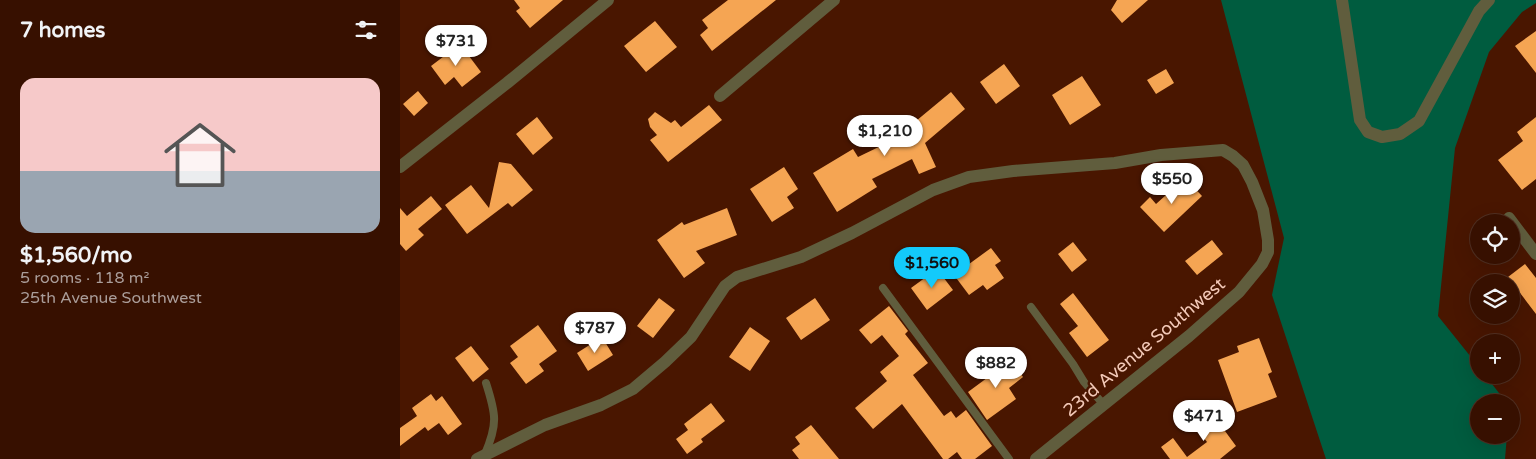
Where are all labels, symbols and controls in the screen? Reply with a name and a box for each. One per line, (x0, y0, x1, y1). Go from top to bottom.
icon: filters (352, 16, 380, 44)
text: 7 homes (20, 18, 105, 43)
pin: $731 (426, 24, 486, 67)
text: $731 (436, 31, 476, 51)
icon: home (155, 110, 245, 200)
pin: $1,210 (844, 114, 926, 157)
text: $1,210 (858, 121, 912, 141)
pin: $550 (1142, 162, 1202, 205)
text: $550 (1152, 169, 1192, 189)
map controls (1470, 214, 1520, 444)
button: locate (1470, 214, 1520, 264)
text: $1,560/mo (20, 243, 132, 268)
pin: $1,560 (891, 246, 973, 289)
text: $1,560 (905, 253, 959, 273)
text: 5 rooms · 118 m² (20, 268, 149, 288)
street label: 23rd Avenue Southwest (1058, 273, 1230, 421)
button: layers (1470, 274, 1520, 324)
text: 25th Avenue Southwest (20, 288, 202, 308)
pin: $787 (565, 312, 625, 354)
text: $787 (575, 318, 615, 338)
button: + (1470, 334, 1520, 384)
pin: $882 (966, 346, 1026, 389)
text: $882 (976, 353, 1016, 373)
button: − (1470, 394, 1520, 444)
pin: $471 (1174, 400, 1234, 442)
text: $471 (1184, 406, 1224, 426)

